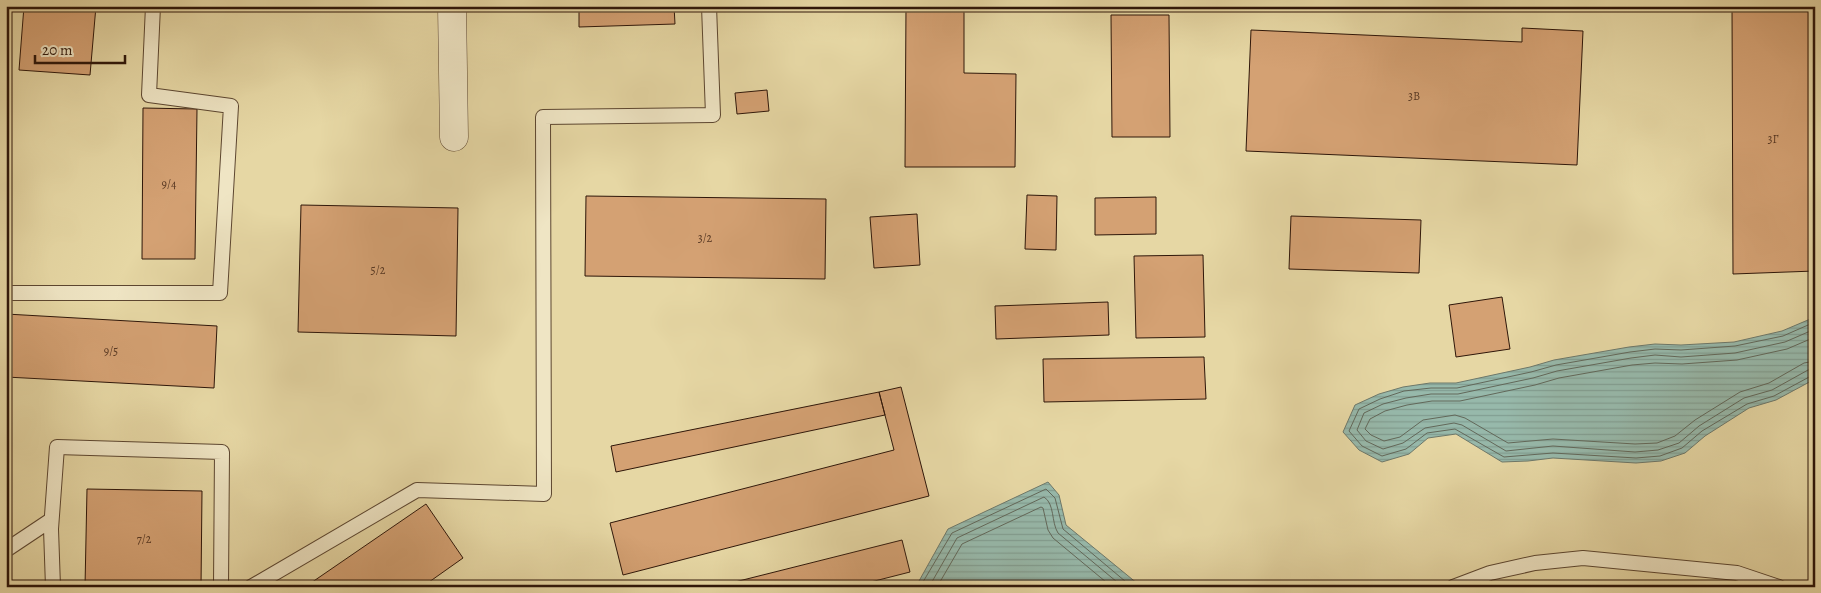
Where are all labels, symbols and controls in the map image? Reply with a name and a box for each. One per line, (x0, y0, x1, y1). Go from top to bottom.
scale bar (35, 32, 125, 64)
text: 20 m (42, 40, 73, 60)
house number: 3В (1408, 88, 1420, 104)
house number: 3Г (1768, 131, 1779, 147)
house number: 9/4 (162, 176, 177, 192)
house number: 3/2 (698, 230, 713, 246)
house number: 5/2 (371, 262, 386, 278)
house number: 9/5 (104, 343, 118, 359)
house number: 7/2 (137, 531, 152, 547)

